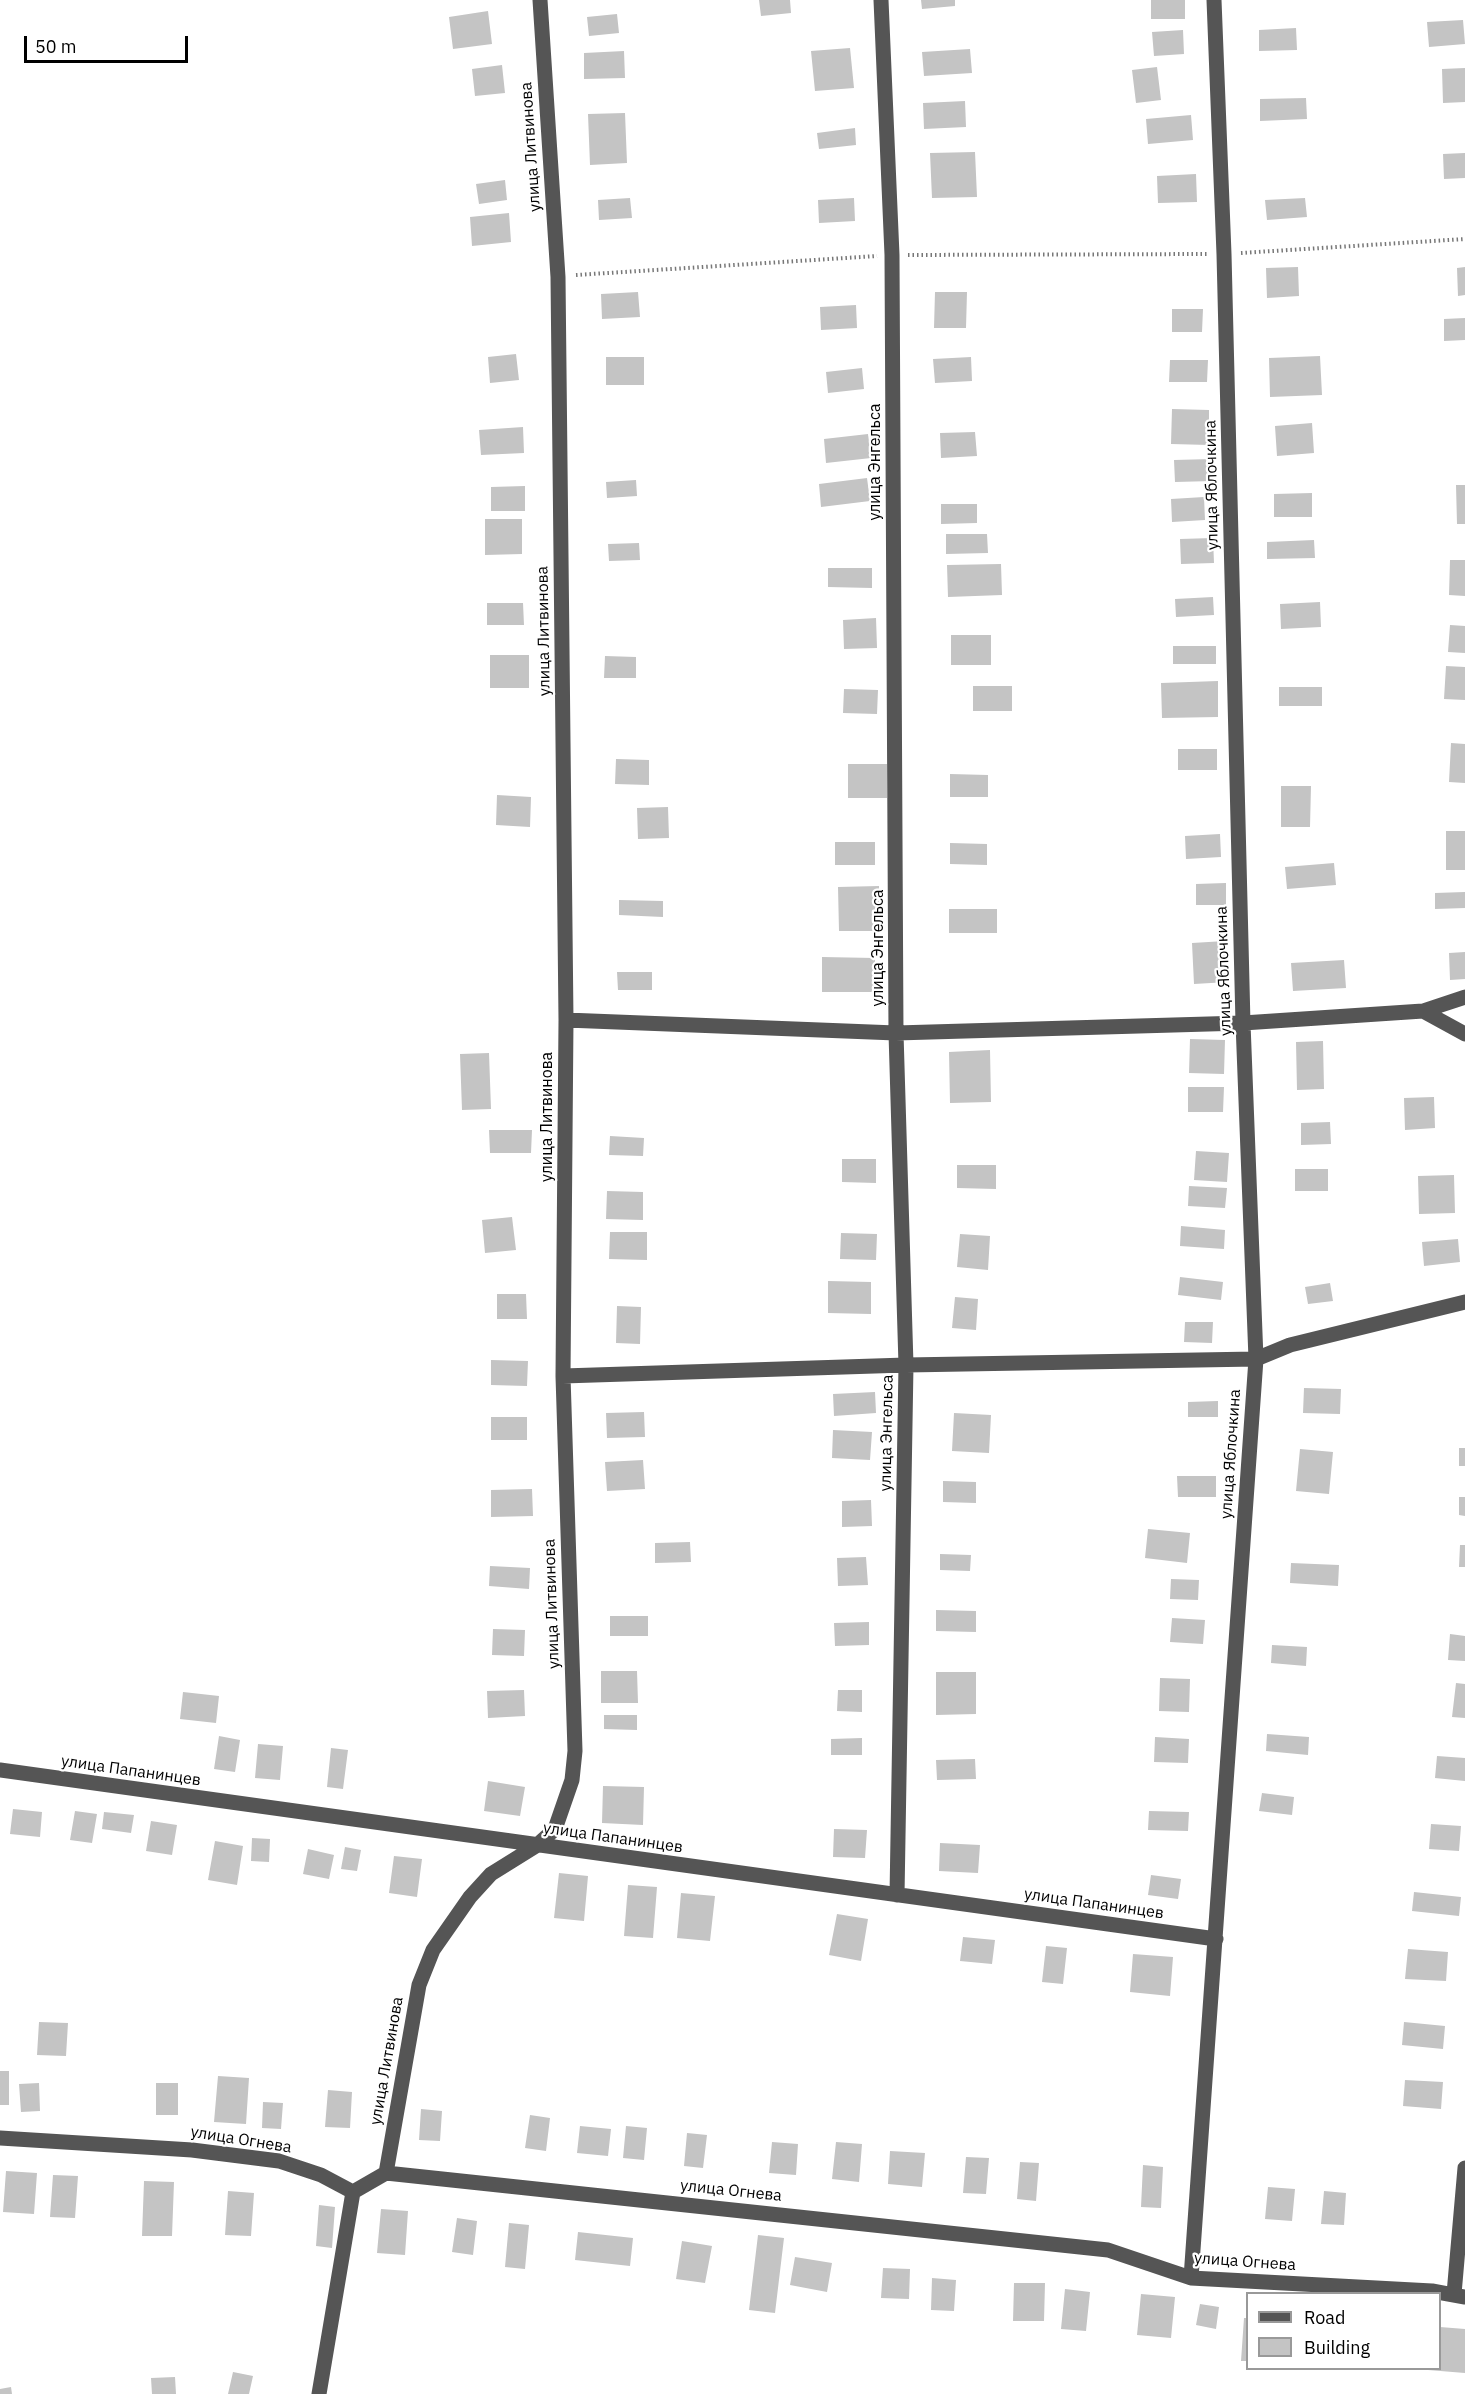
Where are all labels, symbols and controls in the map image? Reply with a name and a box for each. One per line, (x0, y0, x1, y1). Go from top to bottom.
scale bar (27, 24, 190, 62)
text: 50 m (35, 35, 77, 58)
street label: улица Литвинова (517, 81, 545, 213)
street label: улица Энгельса (865, 404, 885, 520)
street label: улица Яблочкина (1201, 420, 1223, 550)
street label: улица Литвинова (533, 566, 555, 696)
street label: улица Энгельса (868, 890, 888, 1006)
street label: улица Яблочкина (1212, 906, 1236, 1036)
street label: улица Литвинова (537, 1052, 557, 1182)
street label: улица Энгельса (876, 1374, 898, 1492)
street label: улица Яблочкина (1217, 1388, 1245, 1520)
street label: улица Литвинова (540, 1539, 564, 1669)
street label: улица Папанинцев (60, 1752, 202, 1790)
street label: улица Папанинцев (542, 1819, 684, 1857)
street label: улица Папанинцев (1023, 1885, 1165, 1923)
street label: улица Литвинова (366, 1995, 408, 2127)
street label: улица Огнева (189, 2123, 293, 2157)
street label: улица Огнева (679, 2176, 783, 2206)
street label: улица Огнева (1193, 2249, 1297, 2275)
legend (1246, 2292, 1441, 2370)
text: Road (1304, 2306, 1345, 2329)
text: Building (1304, 2336, 1370, 2359)

